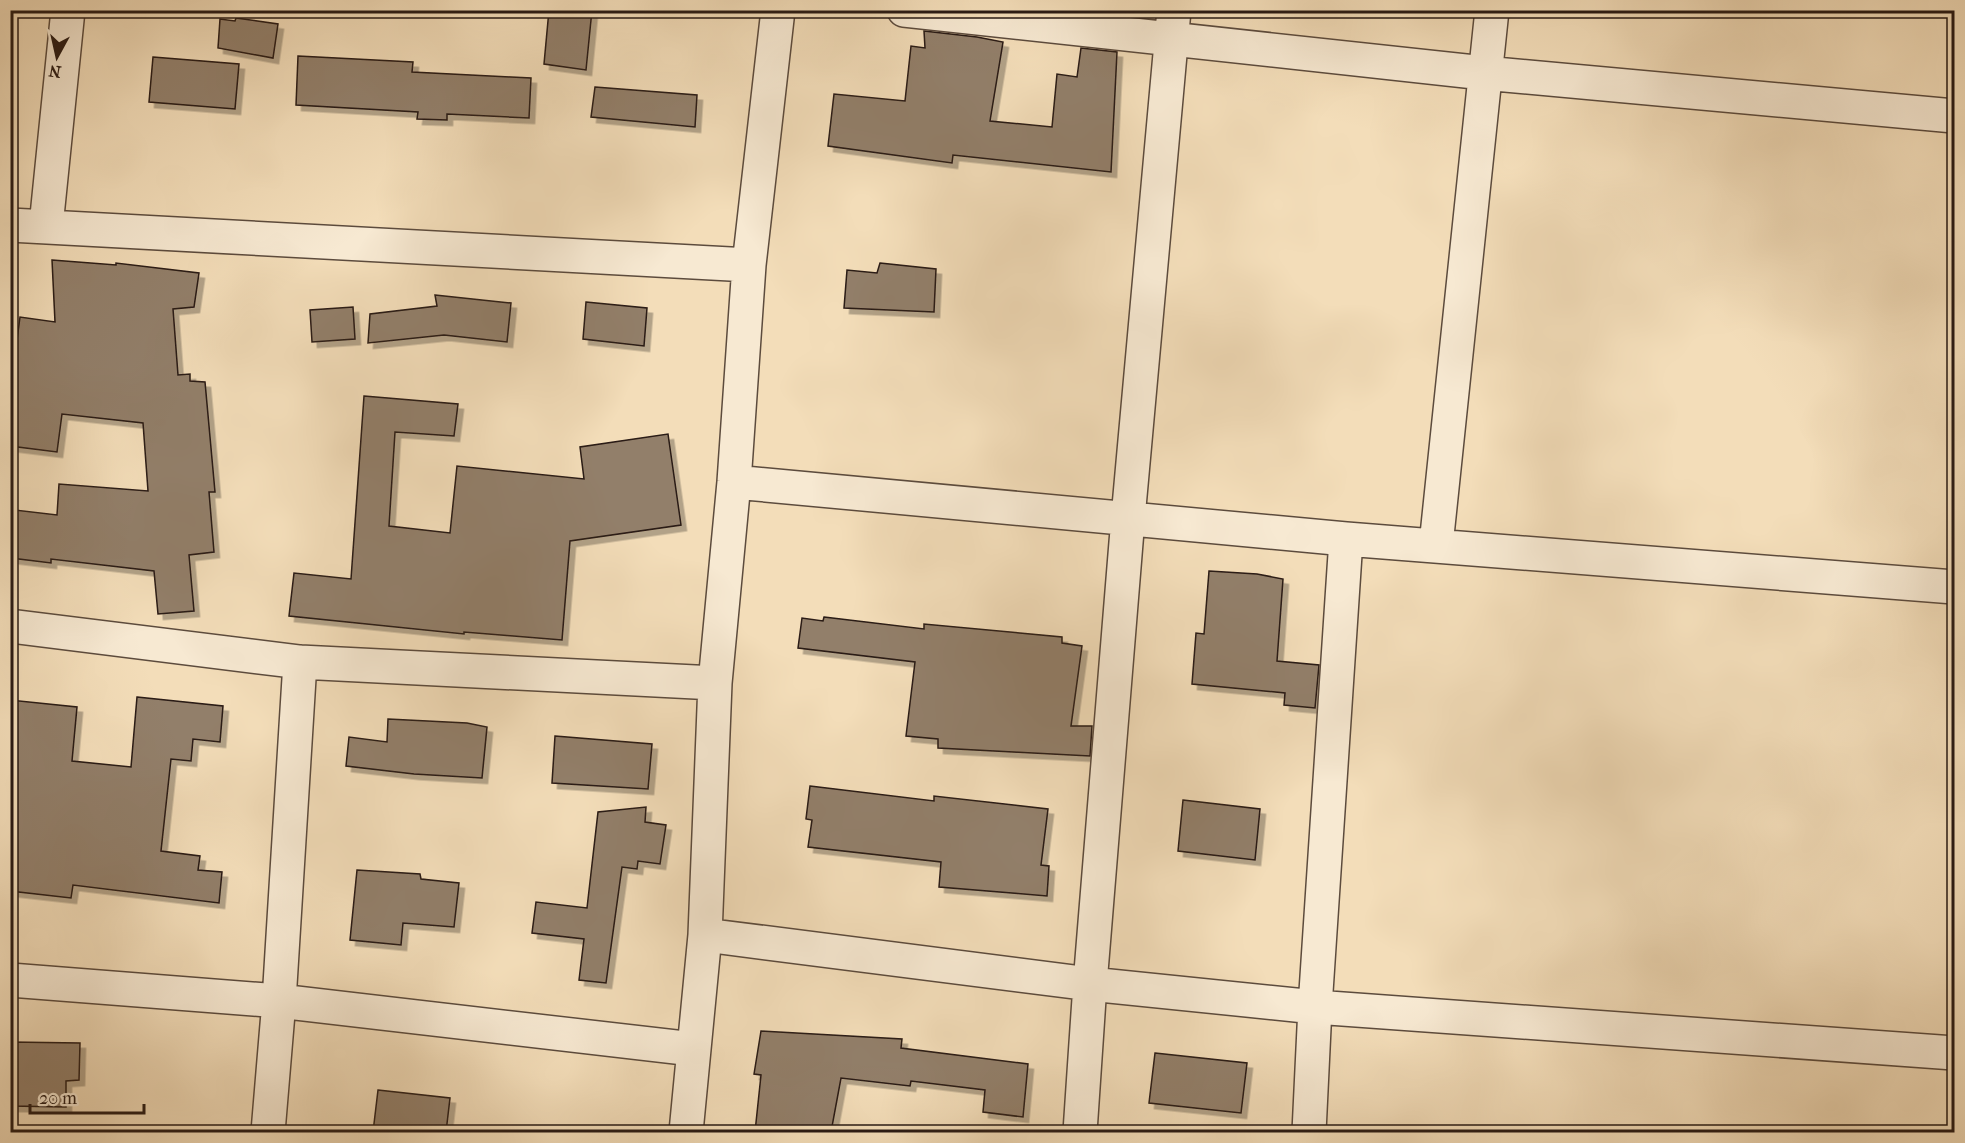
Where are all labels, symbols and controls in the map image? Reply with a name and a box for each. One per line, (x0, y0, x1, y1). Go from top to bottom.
north arrow (27, 27, 87, 87)
text: N (47, 61, 62, 82)
scale bar (30, 1077, 144, 1115)
text: 20 m (39, 1088, 77, 1109)

